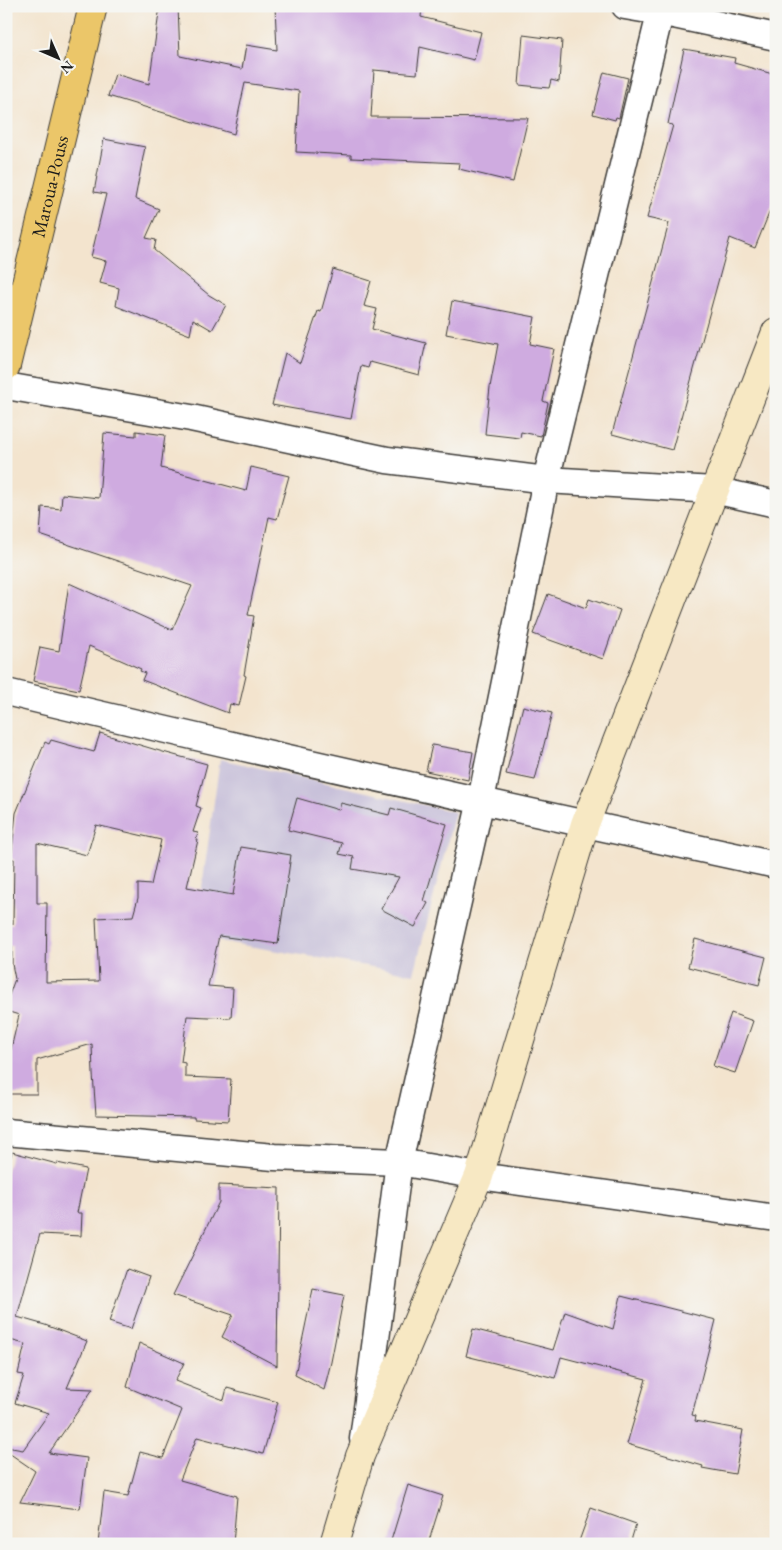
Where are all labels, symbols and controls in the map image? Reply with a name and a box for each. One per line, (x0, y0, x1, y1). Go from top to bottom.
north arrow (32, 32, 82, 82)
text: N (56, 57, 78, 78)
street label: Maroua-Pouss (25, 133, 74, 240)

